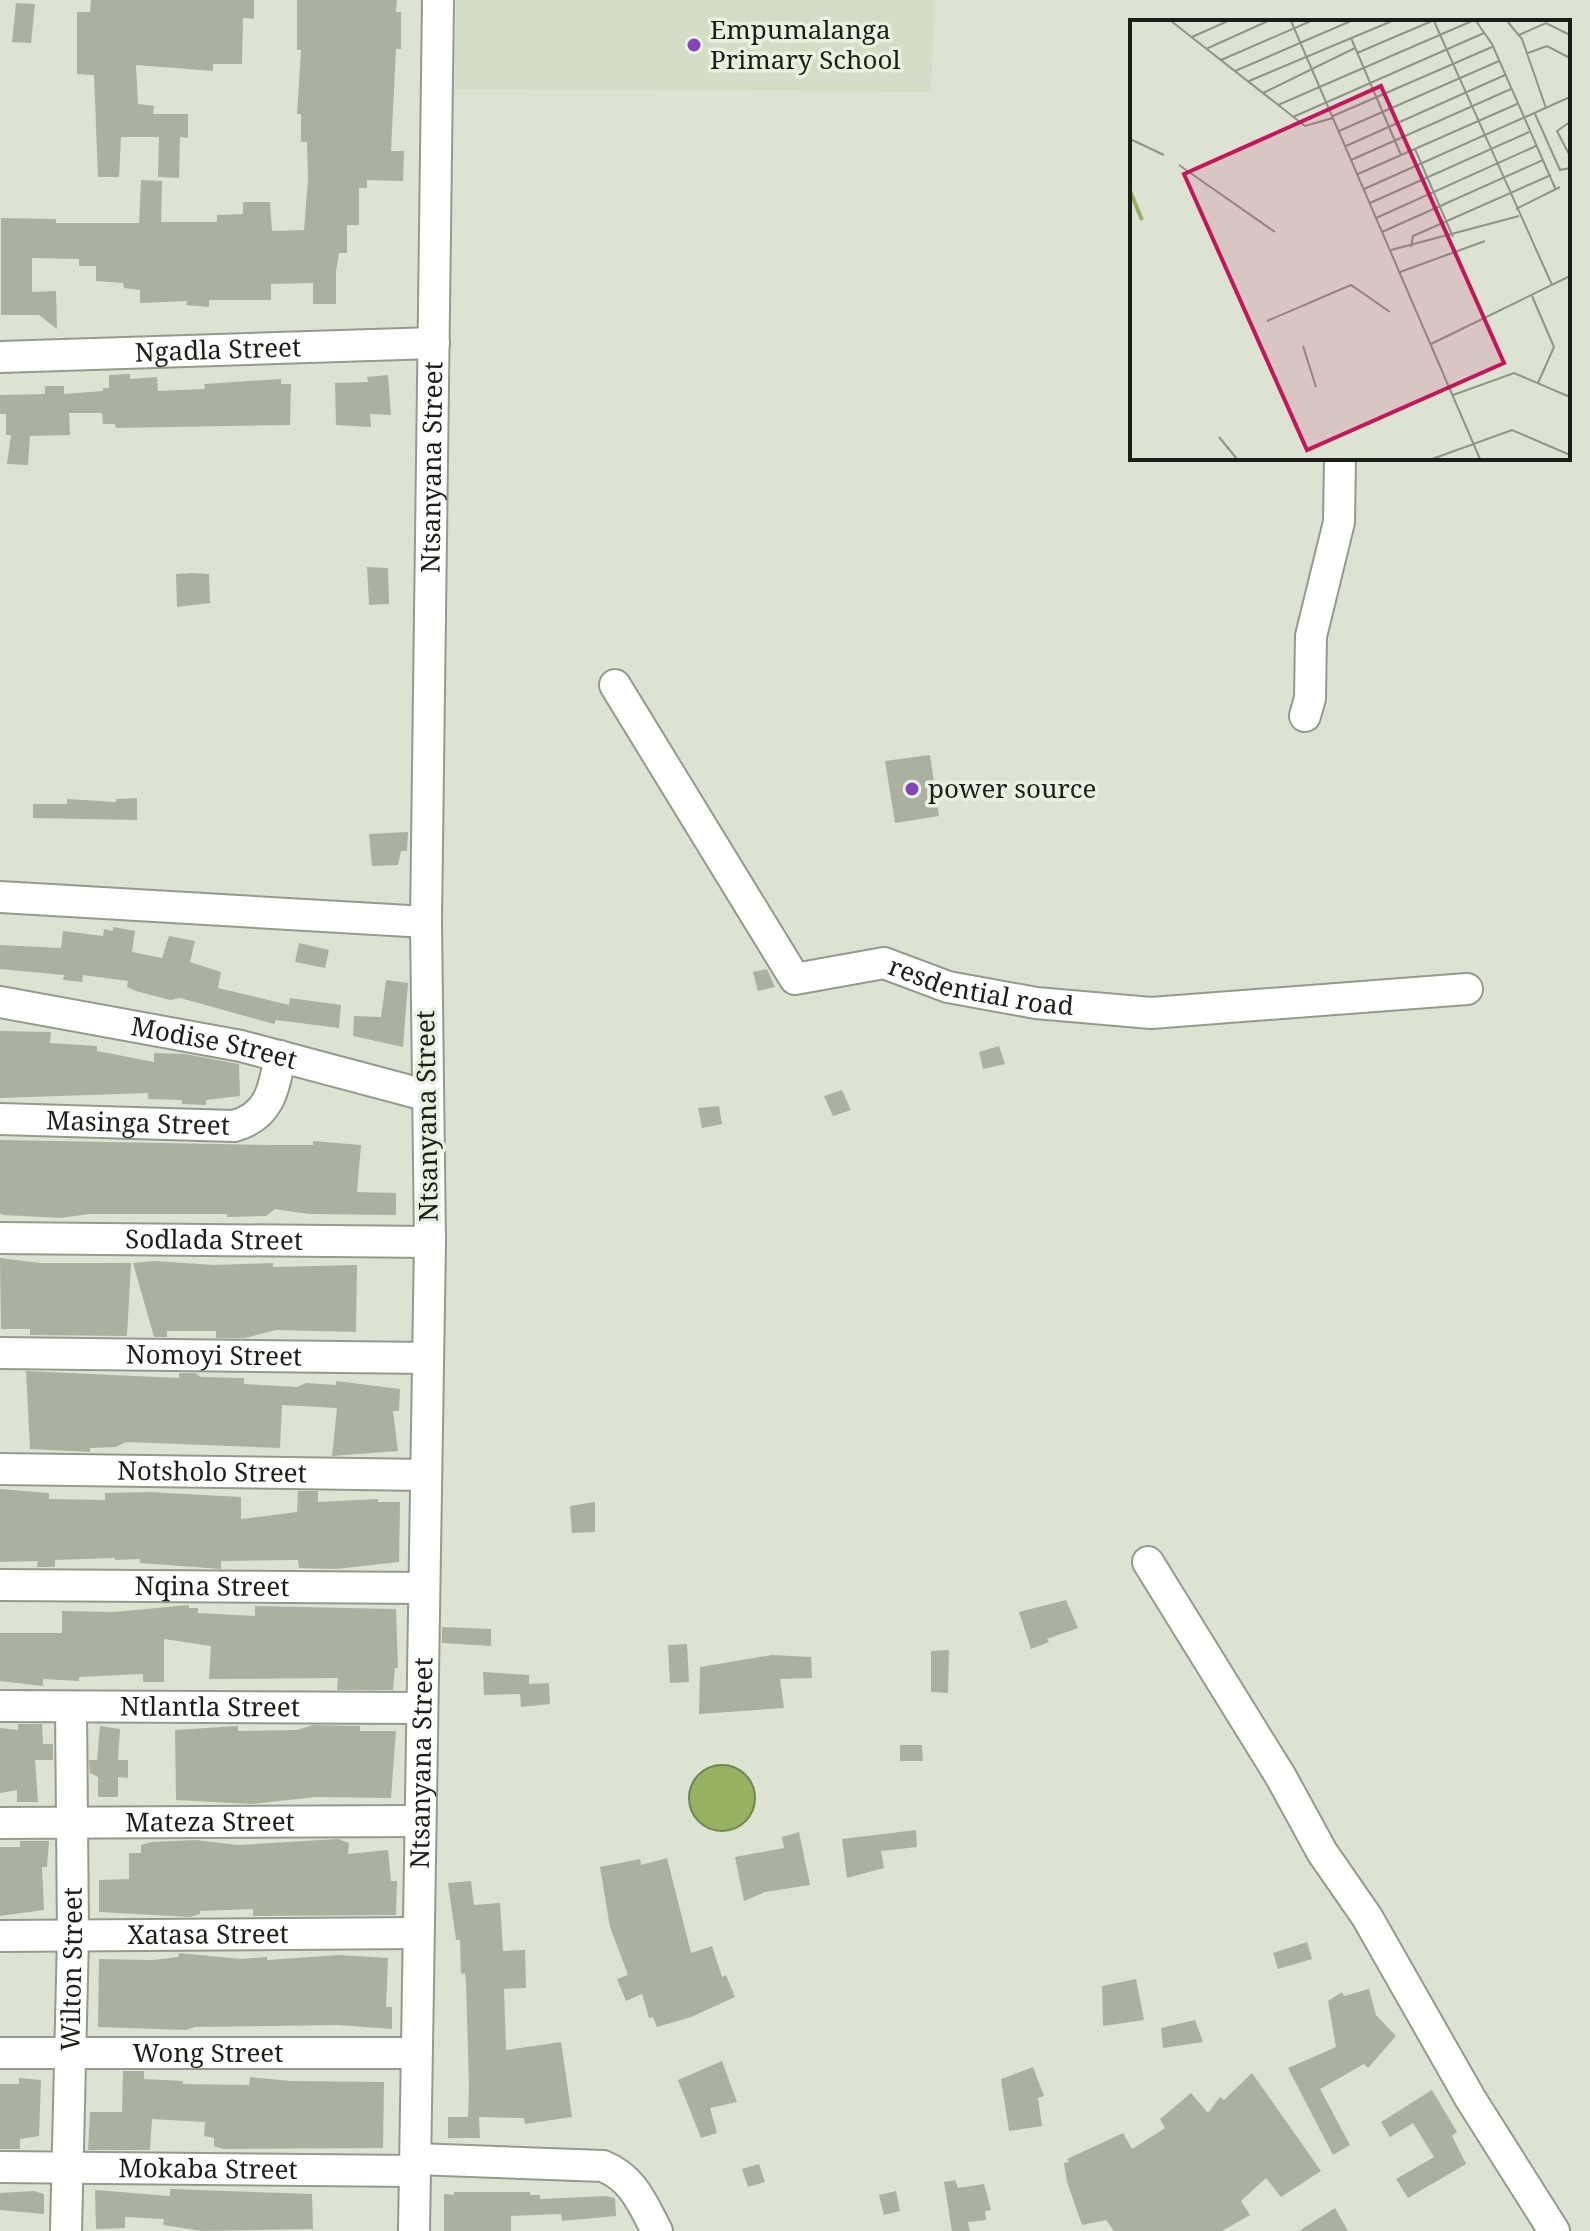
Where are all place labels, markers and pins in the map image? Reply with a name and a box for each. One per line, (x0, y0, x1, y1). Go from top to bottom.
place label: Empumalanga Primary School (710, 11, 901, 77)
marker: Empumalanga Primary School (685, 36, 703, 54)
place label: power source (928, 770, 1096, 806)
marker: power source (903, 780, 921, 798)

